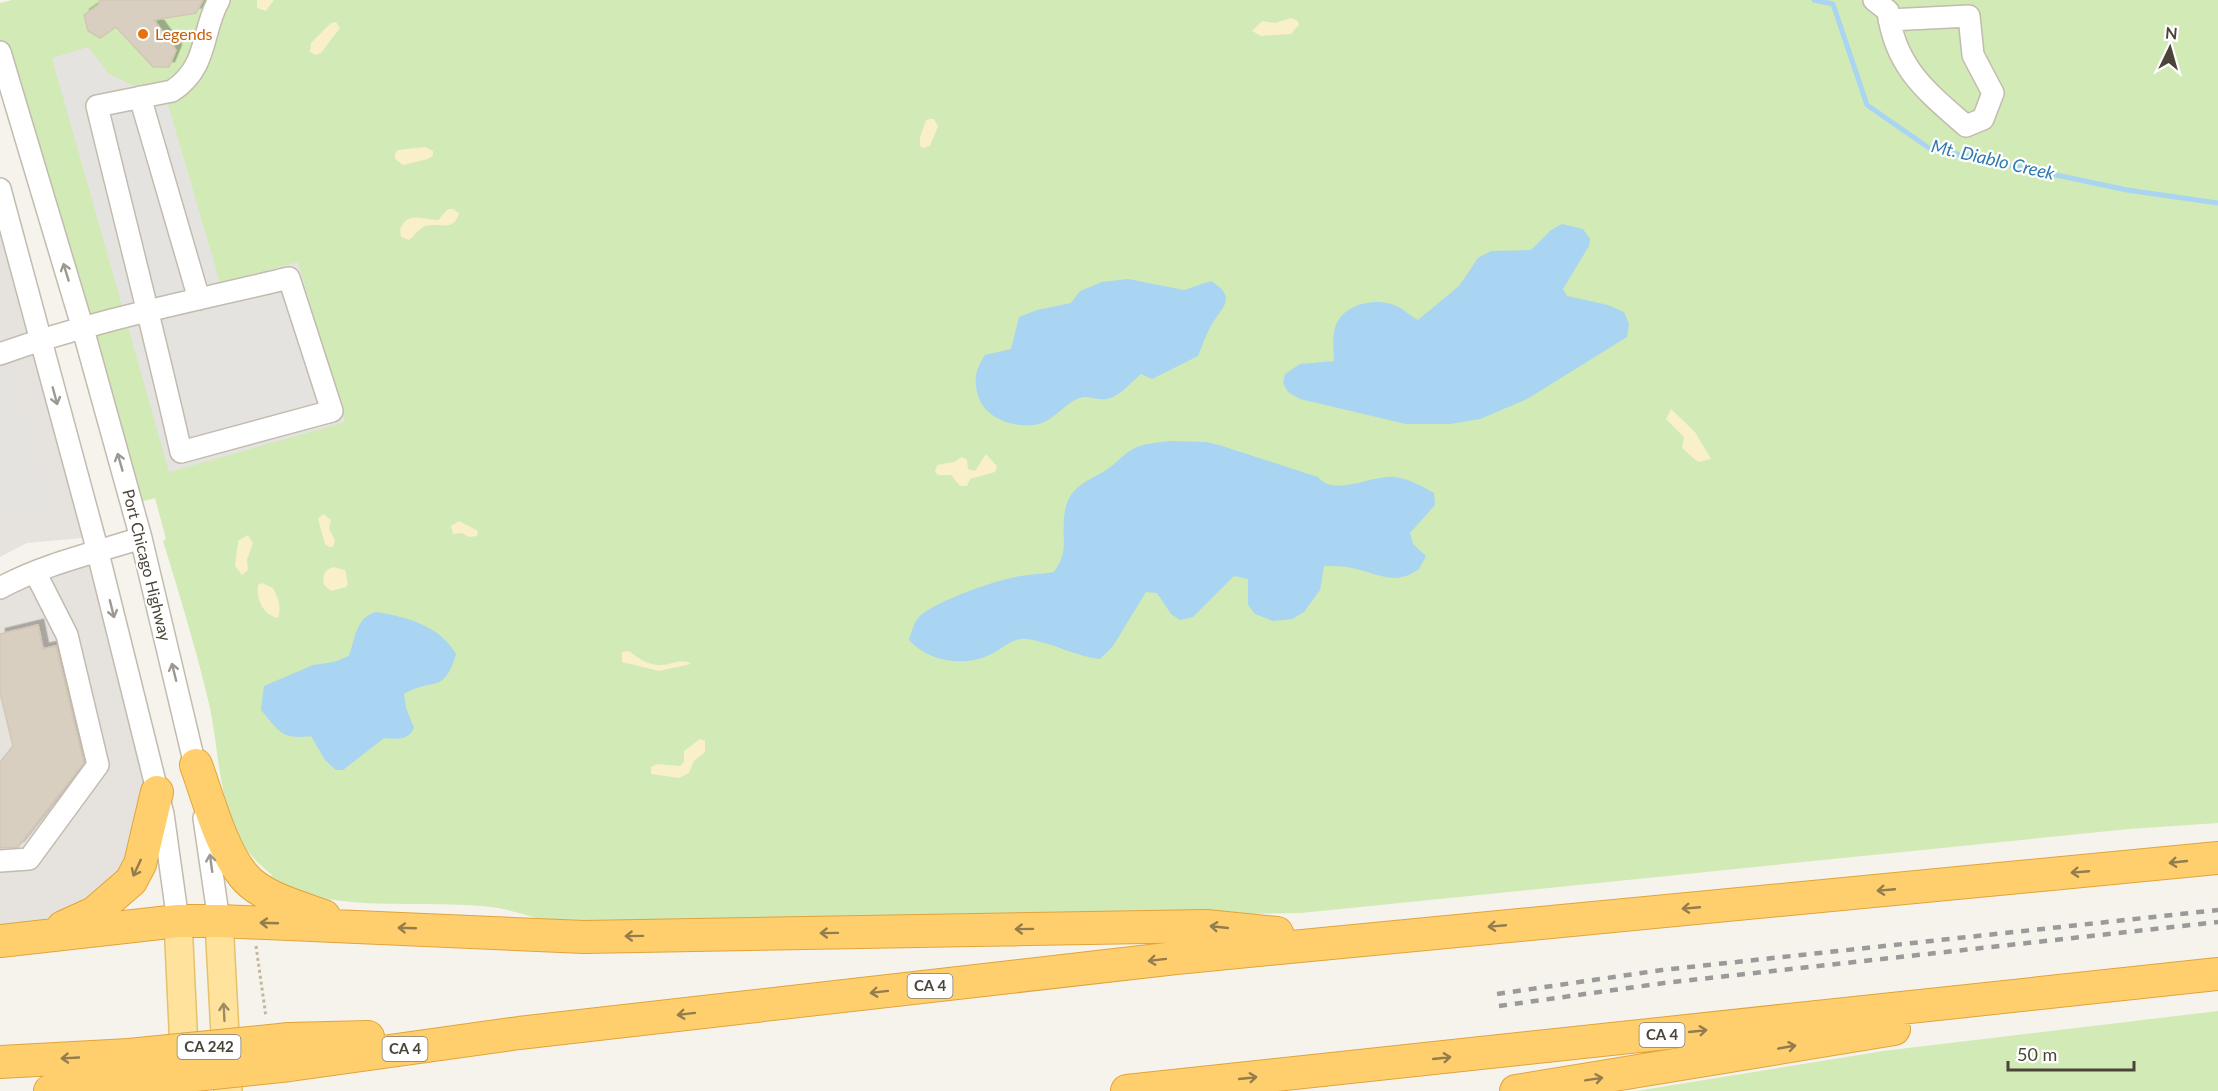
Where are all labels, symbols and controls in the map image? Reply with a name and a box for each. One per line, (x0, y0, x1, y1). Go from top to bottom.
north arrow (2140, 18, 2200, 78)
text: N (2164, 23, 2178, 43)
place label: Legends (155, 24, 213, 43)
marker: Legends (136, 27, 150, 41)
water label: Mt. Diablo Creek (1929, 134, 2057, 184)
one-way arrow (60, 263, 71, 282)
one-way arrow (49, 386, 61, 405)
one-way arrow (114, 453, 125, 472)
street label: Port Chicago Highway (119, 487, 176, 644)
one-way arrow (106, 599, 118, 618)
one-way arrow (167, 663, 179, 682)
one-way arrow (205, 854, 216, 873)
one-way arrow (2169, 857, 2188, 868)
one-way arrow (130, 859, 142, 877)
one-way arrow (2070, 867, 2090, 878)
one-way arrow (1876, 885, 1896, 896)
one-way arrow (1682, 903, 1702, 914)
one-way arrow (260, 917, 280, 929)
one-way arrow (1210, 921, 1230, 932)
one-way arrow (1488, 921, 1508, 932)
one-way arrow (398, 923, 418, 934)
one-way arrow (1015, 923, 1035, 935)
one-way arrow (820, 927, 840, 939)
one-way arrow (625, 930, 645, 942)
one-way arrow (1147, 955, 1167, 966)
road number: CA 4 (908, 974, 952, 998)
one-way arrow (870, 986, 890, 997)
one-way arrow (218, 1002, 229, 1022)
one-way arrow (676, 1009, 696, 1020)
road number: CA 4 (1640, 1023, 1684, 1047)
one-way arrow (1688, 1025, 1708, 1036)
scale bar (2008, 1034, 2134, 1072)
road number: CA 242 (178, 1035, 240, 1059)
road number: CA 4 (382, 1037, 428, 1061)
one-way arrow (1776, 1041, 1796, 1052)
text: 50 m (2017, 1043, 2057, 1065)
one-way arrow (1431, 1052, 1451, 1063)
one-way arrow (61, 1053, 81, 1064)
one-way arrow (1237, 1072, 1257, 1083)
one-way arrow (1584, 1073, 1604, 1084)

